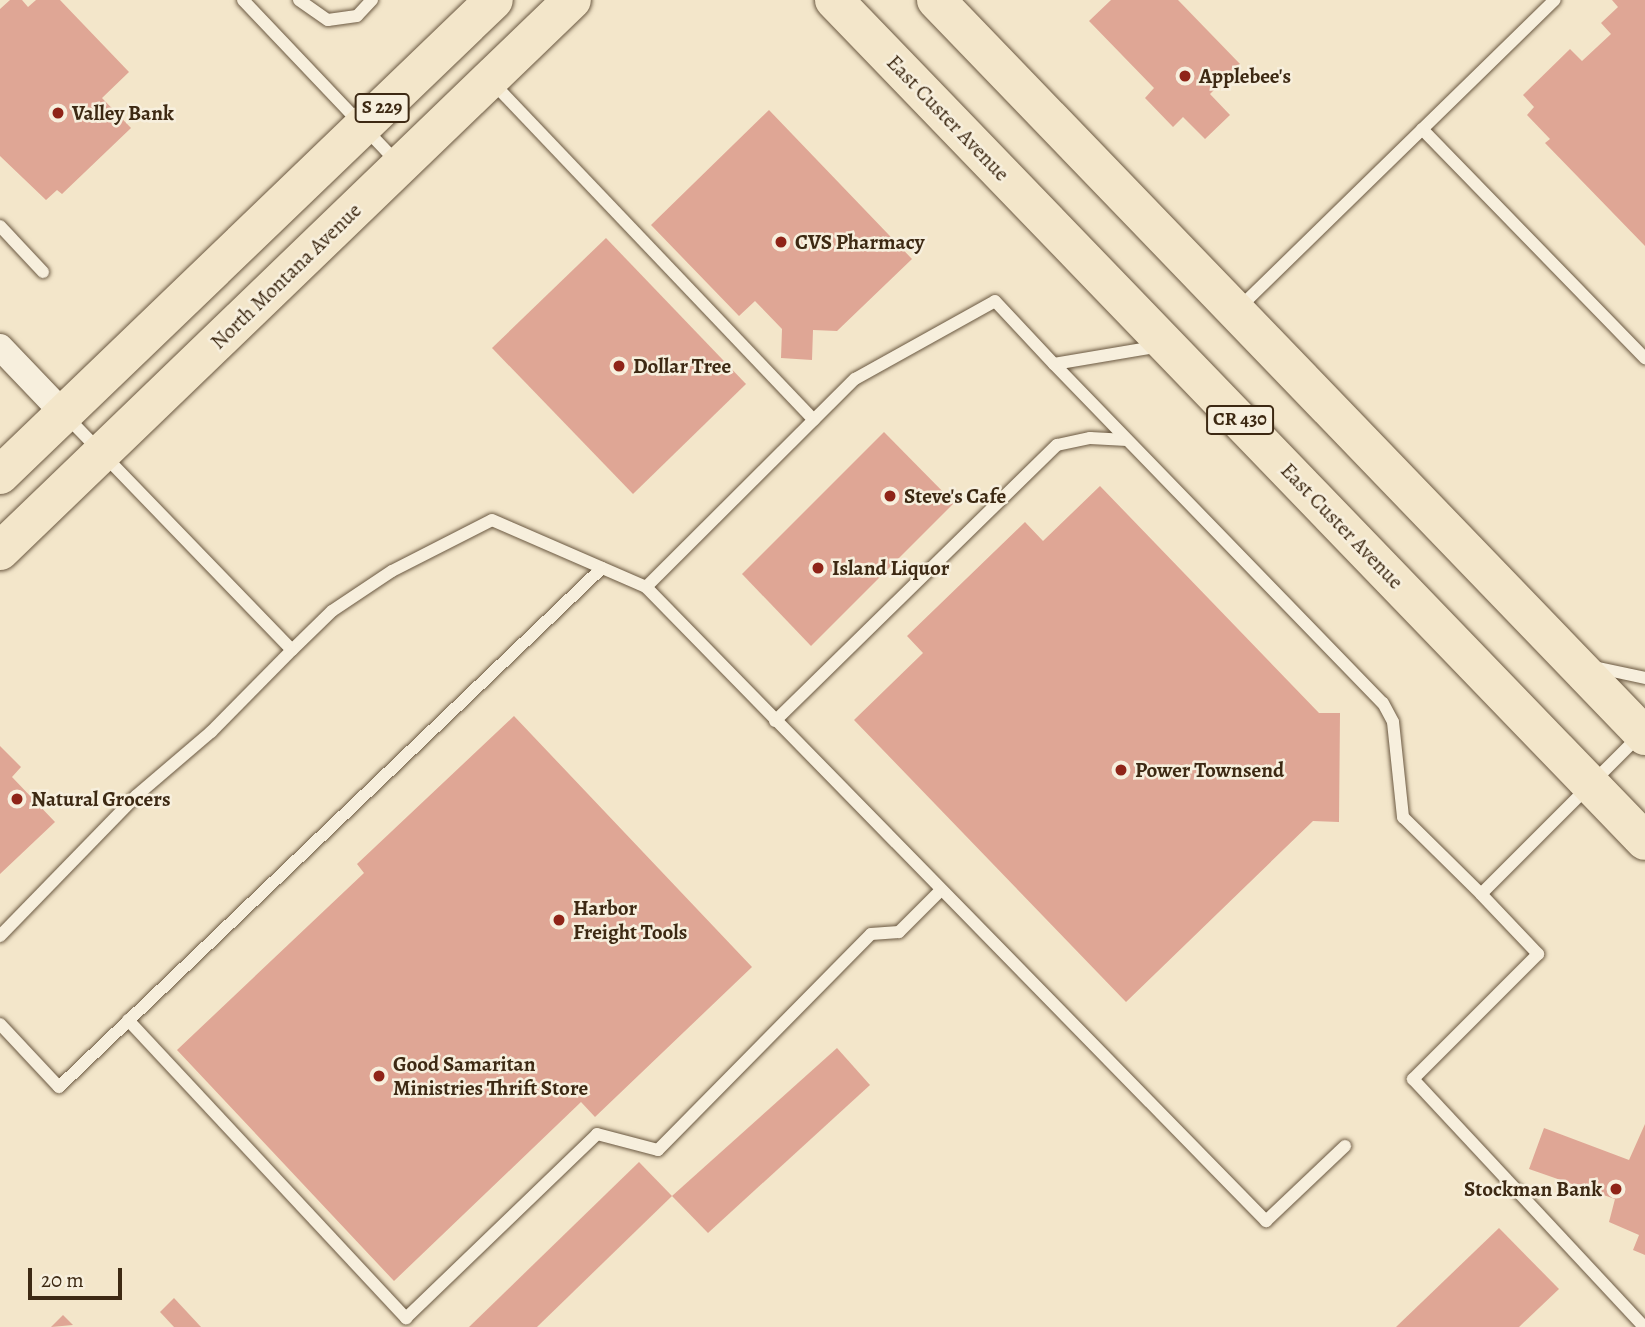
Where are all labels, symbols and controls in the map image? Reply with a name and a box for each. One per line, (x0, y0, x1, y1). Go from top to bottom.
street label: East Custer Avenue (882, 50, 1014, 186)
place label: Applebee's (1199, 63, 1291, 89)
marker: Applebee's (1177, 68, 1193, 84)
road number: S 229 (354, 92, 410, 124)
place label: Valley Bank (72, 100, 174, 126)
marker: Valley Bank (50, 105, 66, 121)
street label: North Montana Avenue (205, 198, 367, 354)
place label: CVS Pharmacy (795, 229, 925, 255)
marker: CVS Pharmacy (773, 234, 789, 250)
place label: Dollar Tree (633, 353, 731, 379)
marker: Dollar Tree (611, 358, 627, 374)
road number: CR 430 (1205, 404, 1275, 436)
street label: East Custer Avenue (1276, 458, 1408, 594)
place label: Steve's Cafe (904, 483, 1006, 509)
marker: Steve's Cafe (882, 488, 898, 504)
place label: Island Liquor (832, 555, 949, 581)
marker: Island Liquor (810, 560, 826, 576)
place label: Power Townsend (1135, 757, 1284, 783)
marker: Power Townsend (1113, 762, 1129, 778)
place label: Natural Grocers (31, 786, 170, 812)
marker: Natural Grocers (9, 791, 25, 807)
place label: Harbor Freight Tools (573, 895, 687, 945)
marker: Harbor Freight Tools (551, 912, 567, 928)
place label: Good Samaritan Ministries Thrift Store (393, 1051, 588, 1101)
marker: Good Samaritan Ministries Thrift Store (371, 1068, 387, 1084)
place label: Stockman Bank (1464, 1176, 1602, 1202)
marker: Stockman Bank (1608, 1181, 1624, 1197)
scale bar (32, 1254, 126, 1298)
text: 20 m (41, 1266, 84, 1294)

